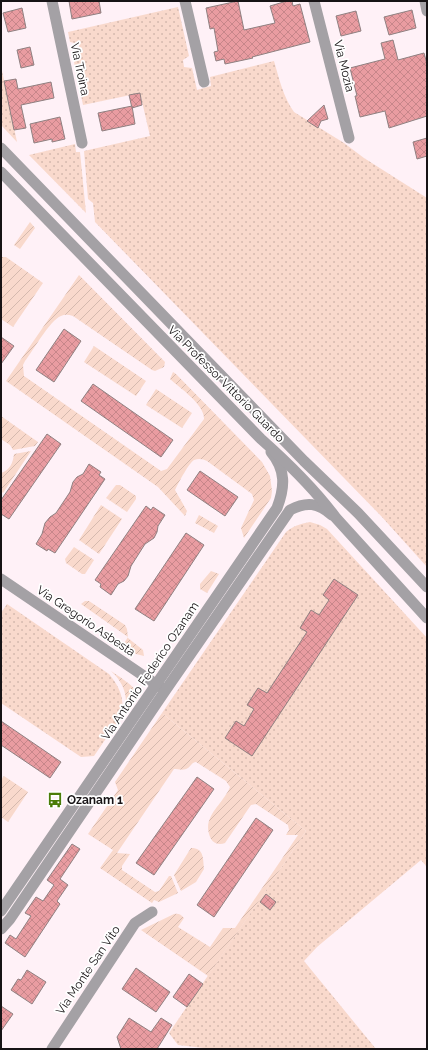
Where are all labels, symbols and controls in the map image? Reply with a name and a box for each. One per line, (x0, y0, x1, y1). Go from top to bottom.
street label: Via Mozia (331, 39, 357, 93)
street label: Via Troina (68, 41, 92, 97)
street label: Via Professor Vittorio Guardo (165, 323, 287, 445)
street label: Via Gregorio Asbesta (34, 583, 138, 659)
street label: Via Antonio Federico Ozanam (98, 599, 202, 743)
bus stop icon: Ozanam 1 (46, 791, 64, 809)
place label: Ozanam 1 (67, 793, 123, 807)
street label: Via Monte San Vito (53, 923, 123, 1017)

